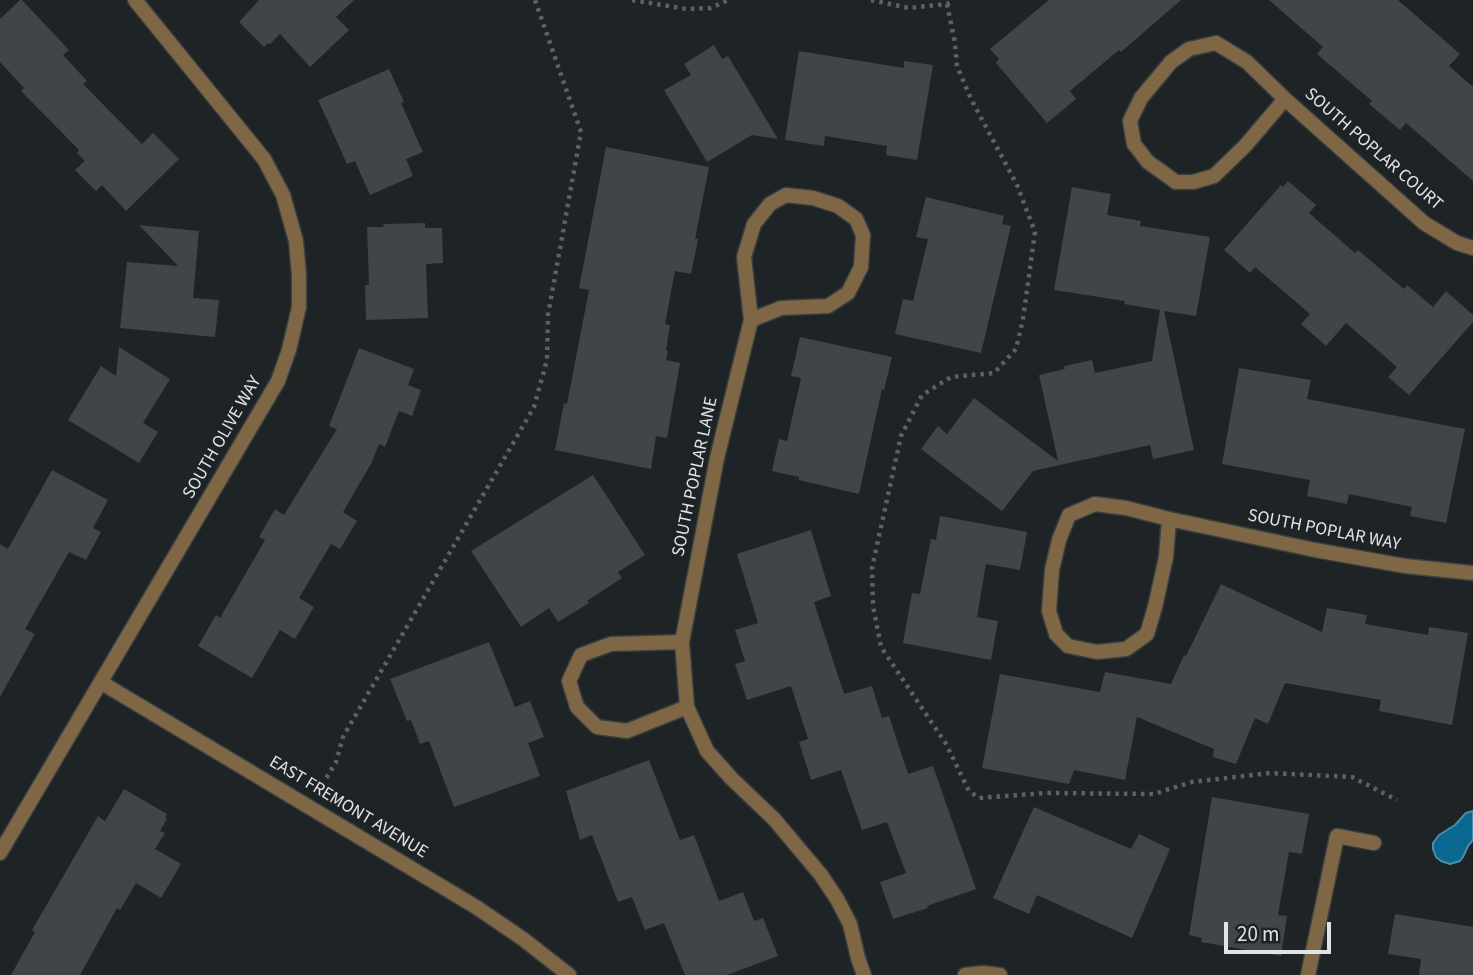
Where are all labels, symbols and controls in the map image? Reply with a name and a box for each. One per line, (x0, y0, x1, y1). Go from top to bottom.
street label: SOUTH POPLAR COURT (1300, 84, 1446, 216)
street label: SOUTH OLIVE WAY (179, 373, 267, 503)
street label: SOUTH POPLAR LANE (669, 395, 723, 559)
street label: SOUTH POPLAR WAY (1246, 506, 1402, 556)
street label: EAST FREMONT AVENUE (265, 752, 431, 864)
scale bar (1228, 908, 1335, 952)
text: 20 m (1237, 919, 1279, 949)

